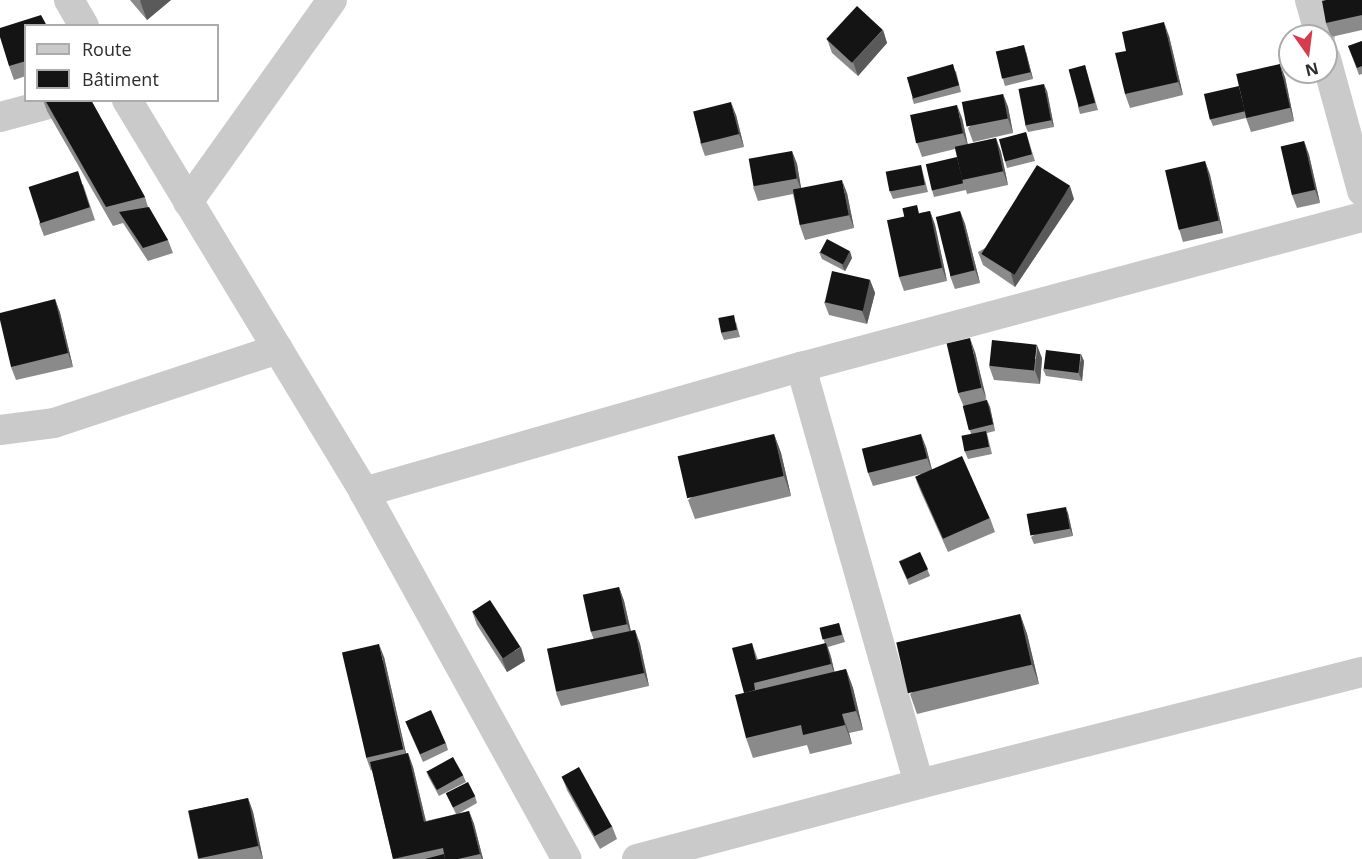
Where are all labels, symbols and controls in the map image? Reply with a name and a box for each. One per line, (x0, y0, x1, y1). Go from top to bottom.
legend (24, 24, 219, 102)
north arrow (1278, 24, 1338, 84)
text: Route (82, 37, 132, 61)
text: N (1303, 57, 1321, 82)
text: Bâtiment (82, 67, 159, 91)

